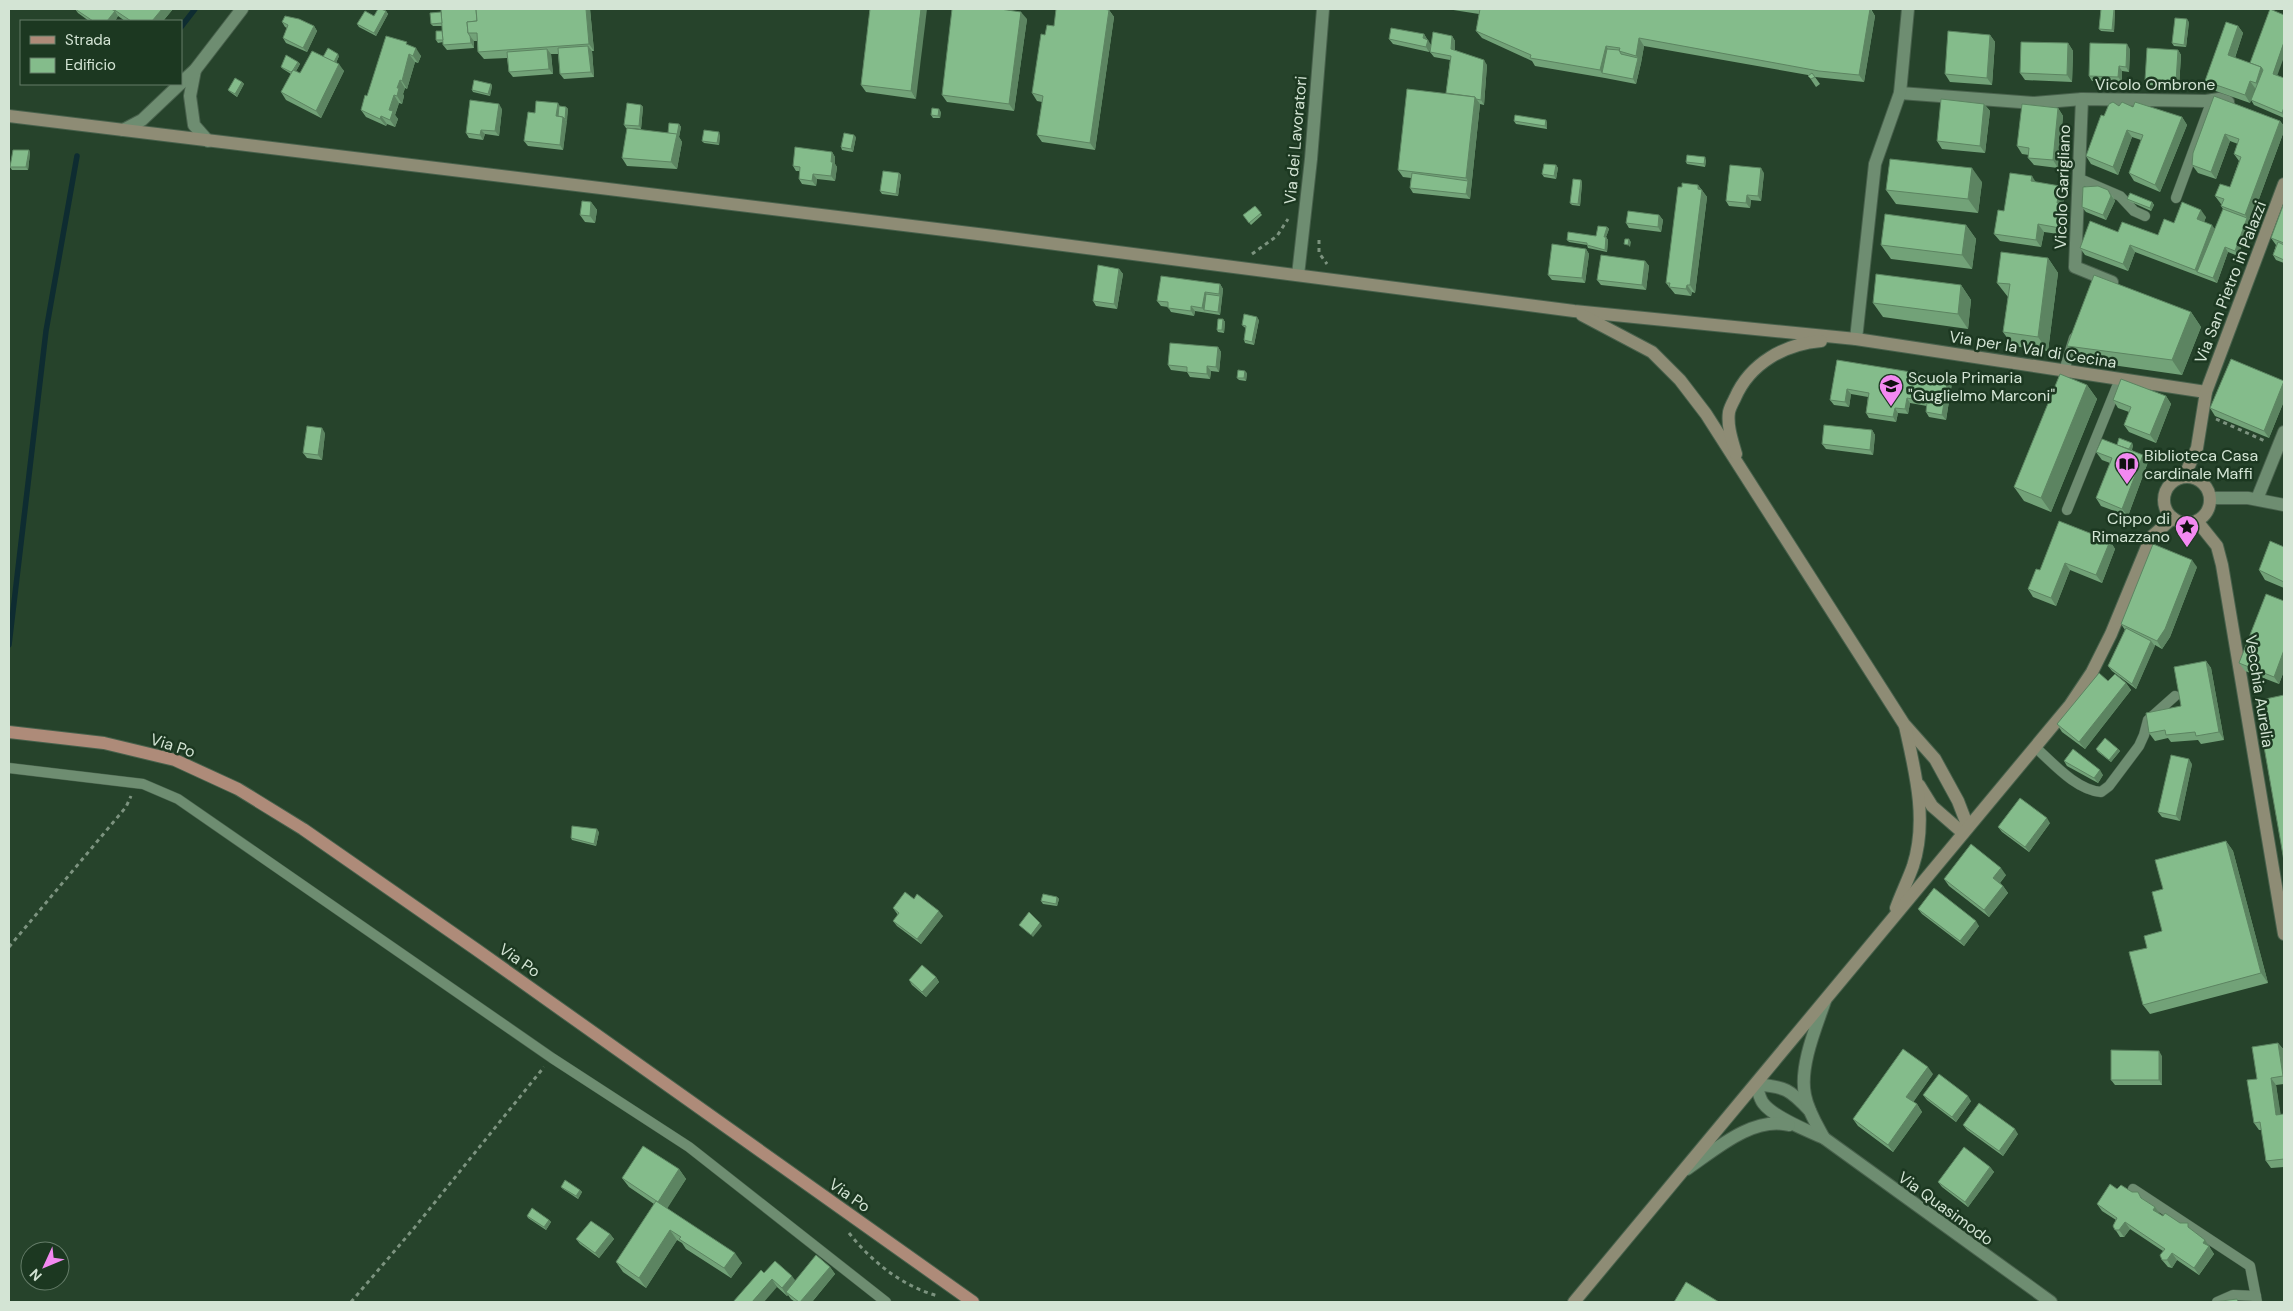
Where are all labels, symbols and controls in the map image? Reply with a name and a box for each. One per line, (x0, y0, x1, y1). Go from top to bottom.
legend (20, 20, 182, 85)
text: Strada (65, 30, 111, 50)
text: Edificio (65, 55, 116, 75)
street label: Vicolo Ombrone (2095, 74, 2215, 95)
street label: Via dei Lavoratori (1279, 75, 1312, 205)
street label: Vicolo Garigliano (2050, 124, 2075, 250)
street label: Via San Pietro in Palazzi (2190, 198, 2271, 366)
street label: Via per la Val di Cecina (1948, 326, 2118, 373)
place label: Scuola Primaria "Guglielmo Marconi" (1908, 367, 2055, 406)
school or university icon: Scuola Primaria "Guglielmo Marconi" (1878, 373, 1904, 407)
place label: Biblioteca Casa cardinale Maffi (2144, 445, 2258, 484)
library icon: Biblioteca Casa cardinale Maffi (2114, 451, 2140, 485)
place label: Cippo di Rimazzano (2092, 508, 2170, 547)
place icon: Cippo di Rimazzano (2174, 514, 2200, 548)
street label: Vecchia Aurelia (2240, 633, 2279, 749)
street label: Via Po (148, 728, 198, 763)
street label: Via Po (495, 939, 544, 982)
street label: Via Quasimodo (1894, 1167, 1998, 1250)
street label: Via Po (825, 1174, 874, 1217)
north arrow (20, 1241, 70, 1291)
text: N (26, 1265, 46, 1285)

